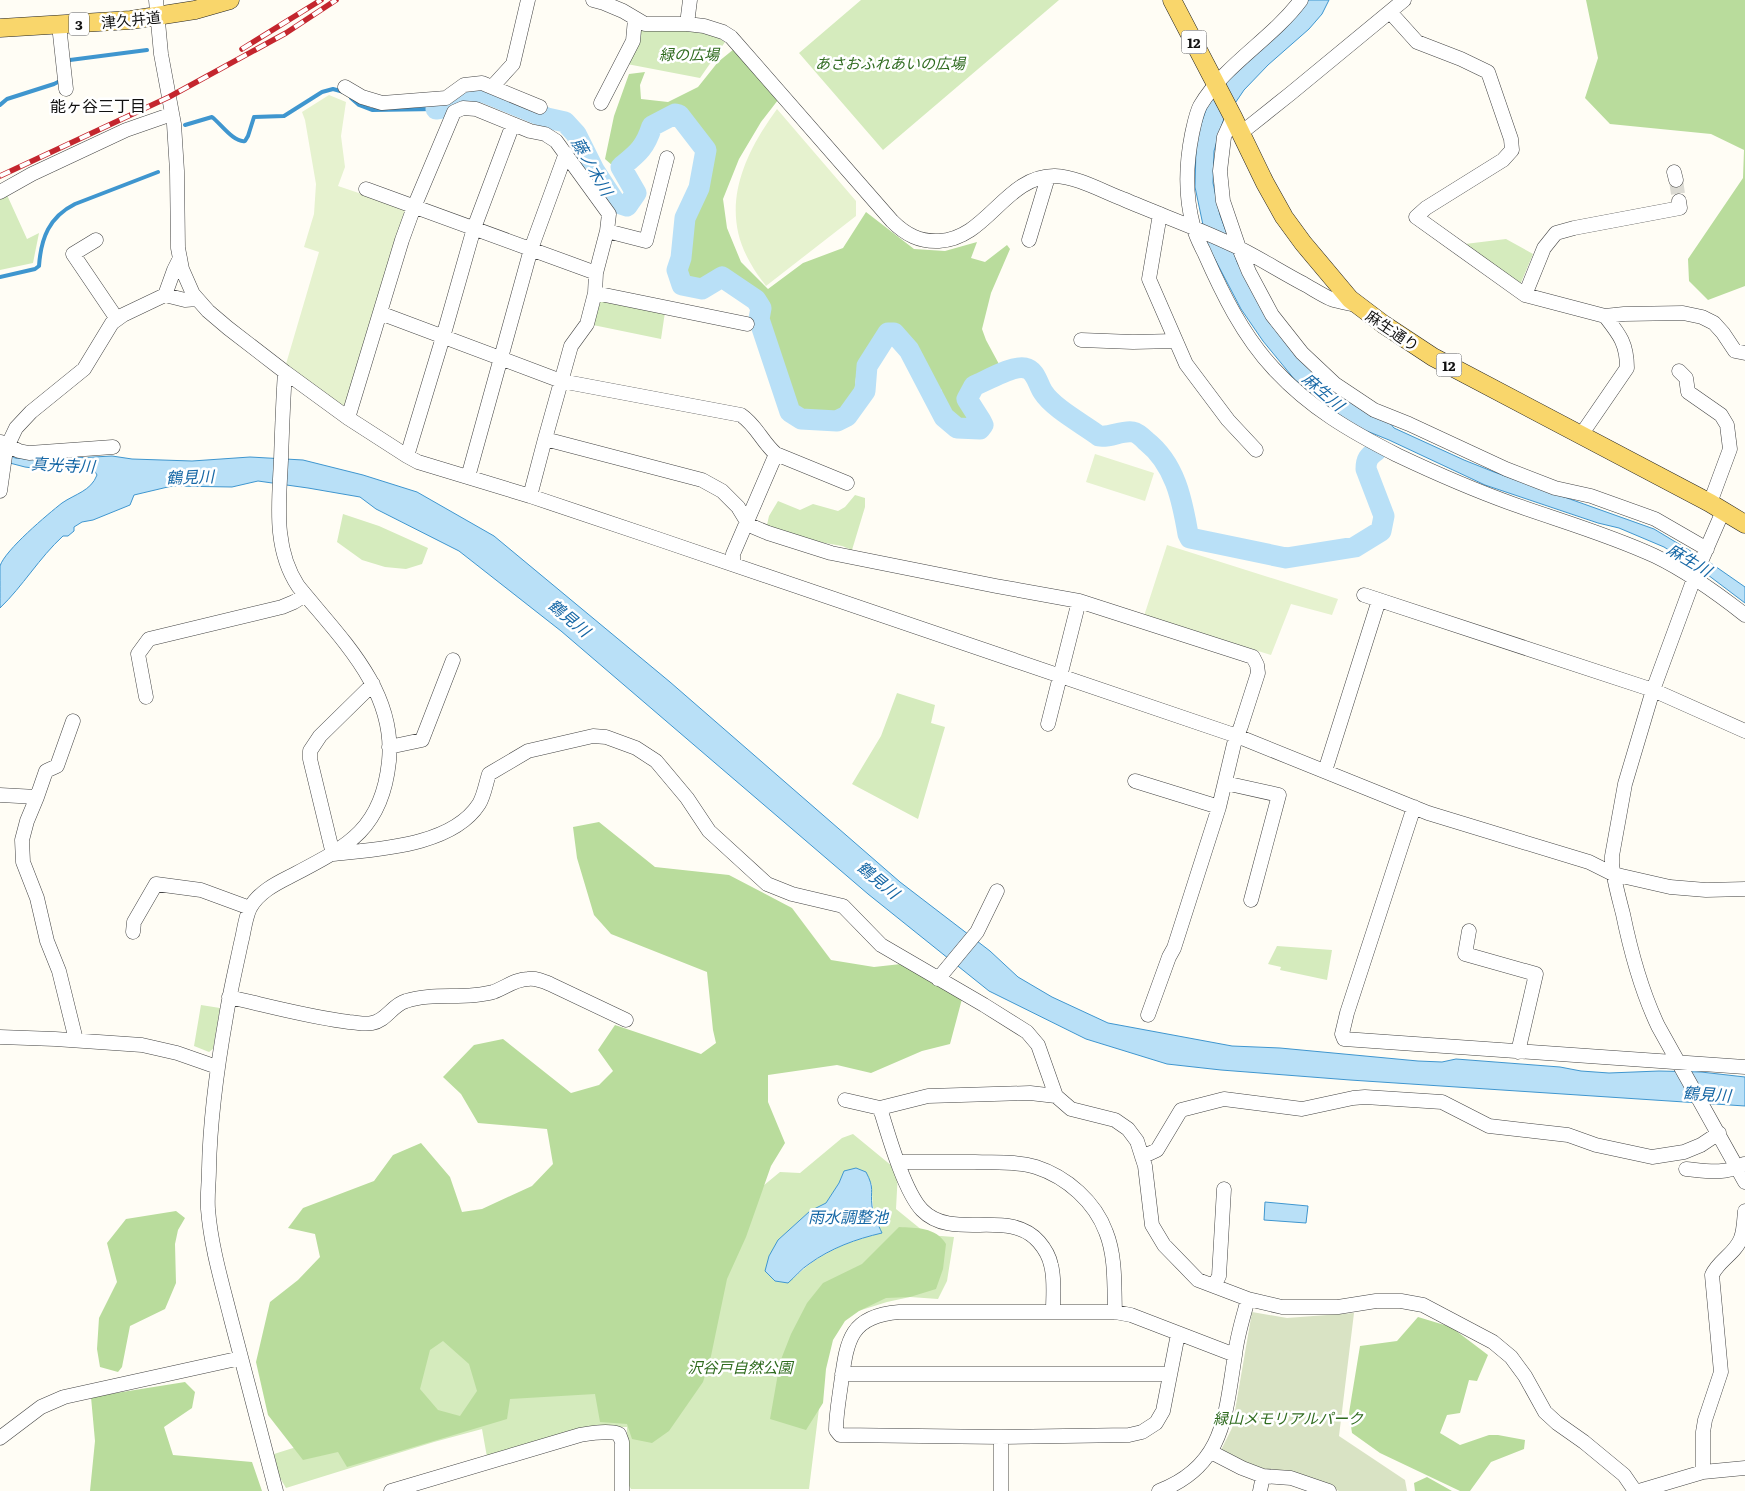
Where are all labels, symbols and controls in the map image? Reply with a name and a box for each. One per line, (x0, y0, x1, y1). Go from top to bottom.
street label: 津久井道 (100, 4, 162, 34)
road number: 3 (69, 12, 89, 36)
road number: 12 (1182, 31, 1206, 54)
park label: 緑の広場 (659, 42, 721, 65)
park label: あさおふれあいの広場 (815, 51, 967, 74)
district label: 能ヶ谷三丁目 (50, 93, 146, 117)
water label: 藤ノ木川 (567, 132, 620, 201)
street label: 麻生通り (1362, 304, 1424, 356)
road number: 12 (1436, 354, 1462, 376)
water label: 麻生川 (1298, 366, 1351, 417)
water label: 真光寺川 (30, 450, 98, 478)
water label: 鶴見川 (166, 463, 216, 489)
water label: 麻生川 (1663, 536, 1718, 583)
water label: 鶴見川 (544, 592, 598, 643)
water label: 鶴見川 (853, 854, 907, 905)
water label: 鶴見川 (1682, 1079, 1734, 1107)
water label: 雨水調整池 (808, 1204, 890, 1228)
park label: 沢谷戸自然公園 (687, 1355, 794, 1378)
park label: 緑山メモリアルパーク (1213, 1406, 1364, 1429)

